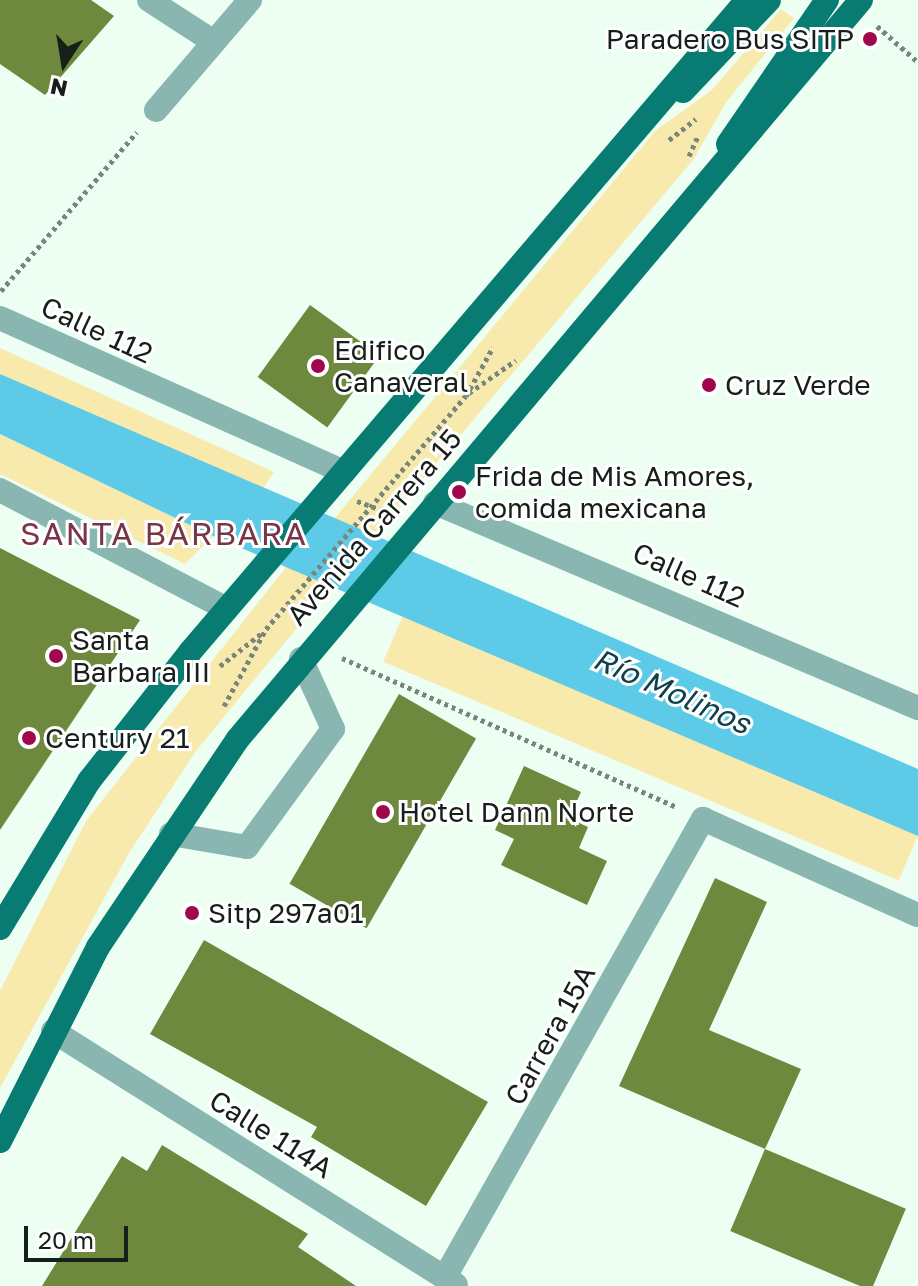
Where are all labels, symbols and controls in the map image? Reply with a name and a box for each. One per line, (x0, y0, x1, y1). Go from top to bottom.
place label: Paradero Bus SITP (606, 22, 854, 56)
north arrow (24, 24, 104, 104)
marker: Paradero Bus SITP (861, 30, 879, 48)
text: N (48, 73, 70, 103)
street label: Calle 112 (36, 290, 158, 370)
place label: Edifico Canaveral (334, 333, 468, 399)
marker: Edifico Canaveral (309, 357, 327, 375)
place label: Cruz Verde (725, 368, 871, 402)
marker: Cruz Verde (700, 376, 718, 394)
street label: Avenida Carrera 15 (280, 422, 468, 632)
place label: Frida de Mis Amores, comida mexicana (475, 459, 754, 525)
marker: Frida de Mis Amores, comida mexicana (450, 483, 468, 501)
district label: SANTA BÁRBARA (20, 514, 308, 552)
street label: Calle 112 (628, 535, 750, 615)
place label: Santa Barbara III (72, 623, 210, 689)
water label: Río Molinos (588, 640, 756, 742)
marker: Santa Barbara III (47, 647, 65, 665)
place label: Century 21 (45, 721, 190, 755)
marker: Century 21 (20, 729, 38, 747)
place label: Hotel Dann Norte (399, 795, 634, 829)
marker: Hotel Dann Norte (374, 803, 392, 821)
place label: Sitp 297a01 (208, 896, 364, 930)
marker: Sitp 297a01 (183, 904, 201, 922)
street label: Carrera 15A (498, 959, 602, 1111)
street label: Calle 114A (203, 1083, 339, 1185)
scale bar (28, 1210, 132, 1260)
text: 20 m (38, 1225, 94, 1254)

